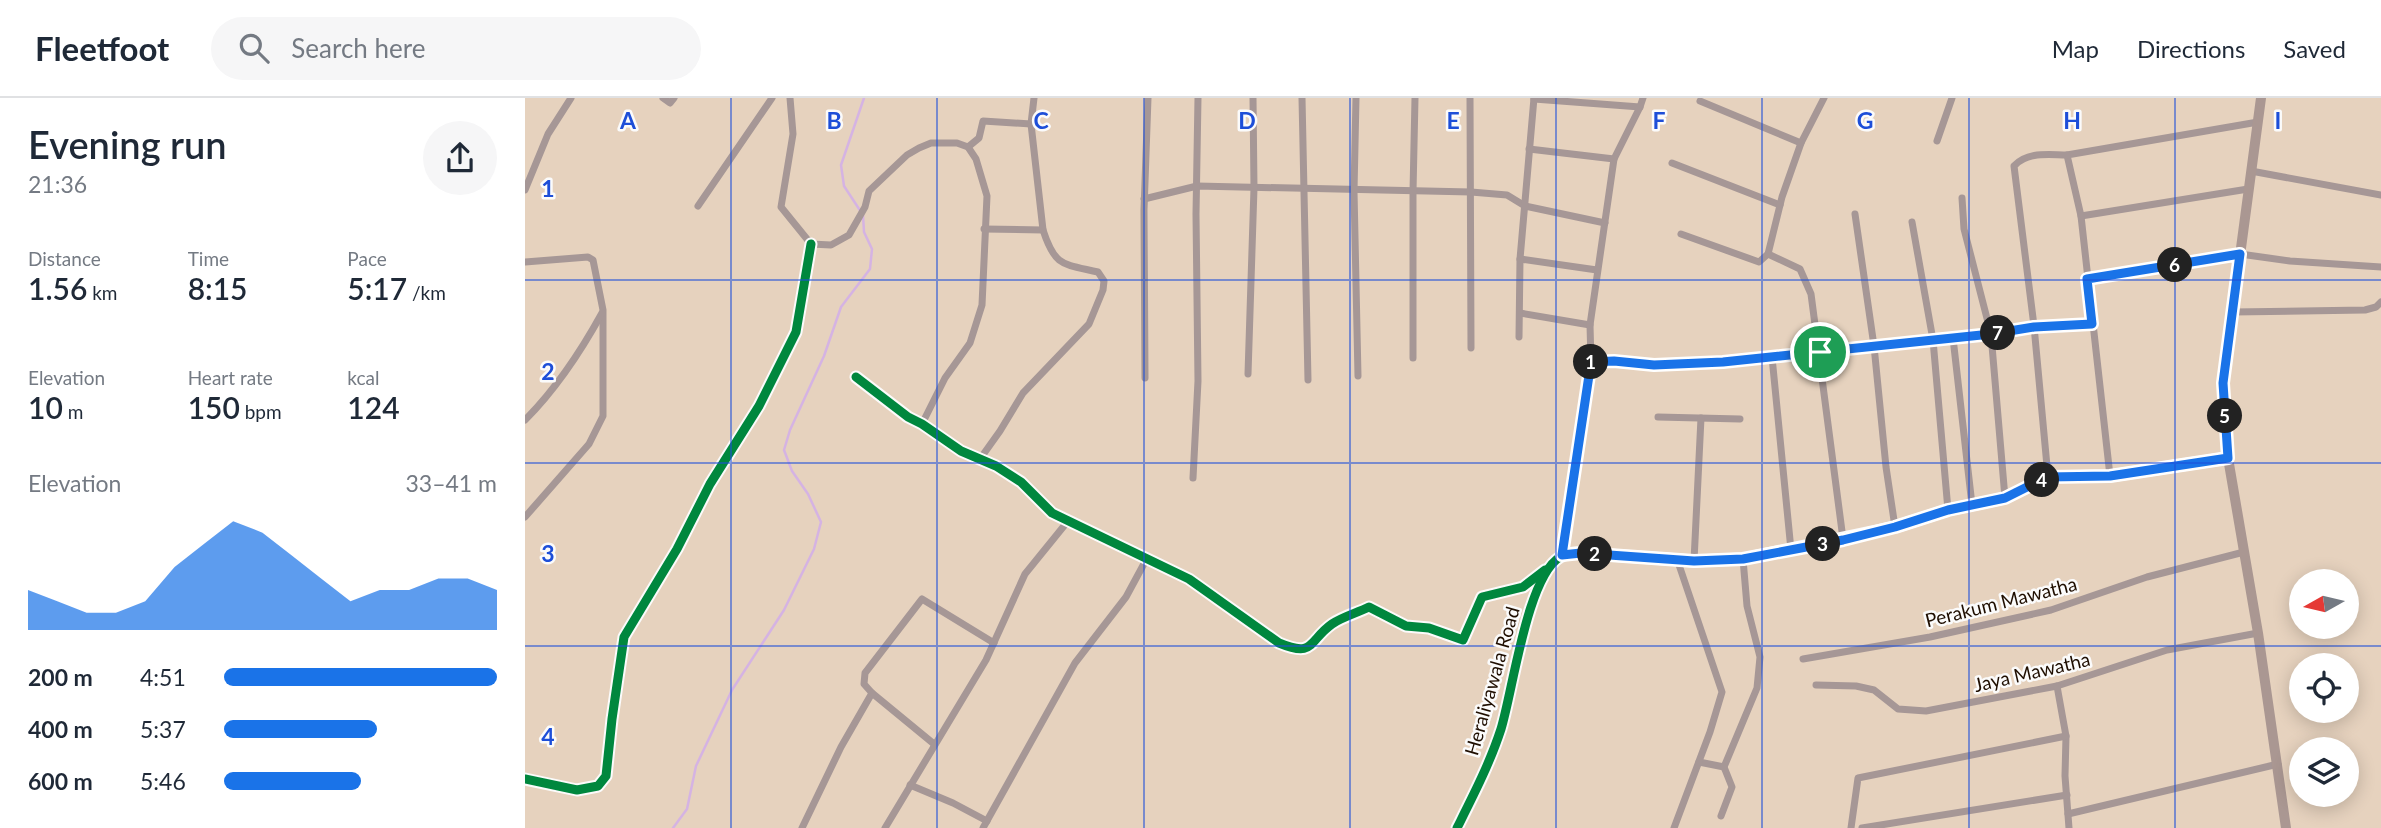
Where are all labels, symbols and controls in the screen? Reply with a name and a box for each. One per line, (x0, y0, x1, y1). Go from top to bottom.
search box (211, 17, 701, 80)
text: Fleetfoot (35, 28, 169, 68)
icon: search (235, 29, 273, 67)
text: Search here (291, 32, 425, 64)
text: Map (2052, 34, 2099, 63)
text: Directions (2137, 34, 2245, 63)
text: Saved (2283, 34, 2346, 63)
text: A (619, 106, 637, 134)
text: B (826, 106, 842, 134)
text: C (1033, 106, 1049, 134)
text: D (1238, 106, 1256, 134)
text: E (1446, 106, 1460, 134)
text: F (1652, 106, 1666, 134)
text: G (1857, 106, 1873, 134)
text: H (2063, 106, 2081, 134)
text: I (2275, 106, 2281, 134)
text: Evening run (28, 121, 227, 167)
button: share (423, 121, 497, 195)
text: 21:36 (28, 170, 87, 198)
text: 1 (541, 174, 555, 202)
text: Distance (28, 247, 101, 270)
text: Time (188, 247, 229, 270)
text: Pace (347, 247, 387, 270)
pin: 6 (2157, 248, 2193, 282)
text: 6 (2169, 253, 2180, 276)
text: 1.56 (28, 270, 87, 306)
text: 8:15 (188, 270, 247, 306)
text: 5:17 (347, 270, 407, 306)
text: km (87, 281, 117, 304)
text: /km (407, 281, 446, 304)
pin: 7 (1981, 316, 2015, 350)
text: 7 (1992, 321, 2003, 344)
pin (1790, 322, 1850, 382)
icon: arrive (1801, 333, 1839, 371)
pin: 1 (1573, 344, 1609, 380)
text: 1 (1585, 350, 1596, 373)
text: 2 (541, 357, 555, 385)
text: Elevation (28, 366, 105, 389)
text: Heart rate (188, 366, 273, 389)
text: kcal (347, 366, 379, 389)
text: 10 (28, 389, 63, 425)
text: 150 (188, 389, 240, 425)
text: 124 (347, 389, 400, 425)
pin: 5 (2207, 398, 2243, 434)
text: m (63, 400, 83, 423)
text: bpm (240, 400, 282, 423)
text: 5 (2219, 404, 2230, 427)
pin: 4 (2025, 462, 2059, 498)
text: 4 (2036, 468, 2047, 491)
text: Elevation (28, 469, 121, 497)
text: 33–41 m (405, 469, 497, 497)
pin: 3 (1805, 526, 1841, 562)
text: 3 (1817, 532, 1828, 555)
pin: 2 (1577, 536, 1613, 572)
text: 3 (541, 539, 555, 567)
text: 2 (1589, 542, 1600, 565)
north arrow (2289, 569, 2359, 639)
map controls (2289, 569, 2359, 807)
street label: Perakum Mawatha (1923, 572, 2079, 631)
street label: Heraliyawala Road (1459, 604, 1524, 758)
street label: Jaya Mawatha (1972, 647, 2092, 696)
button: locate (2289, 653, 2359, 723)
text: 200 m (28, 663, 93, 691)
text: 4:51 (140, 663, 186, 691)
text: 400 m (28, 715, 93, 743)
text: 5:37 (140, 715, 186, 743)
text: 4 (541, 722, 555, 750)
button: layers (2289, 737, 2359, 807)
text: 600 m (28, 767, 93, 795)
text: 5:46 (140, 767, 186, 795)

